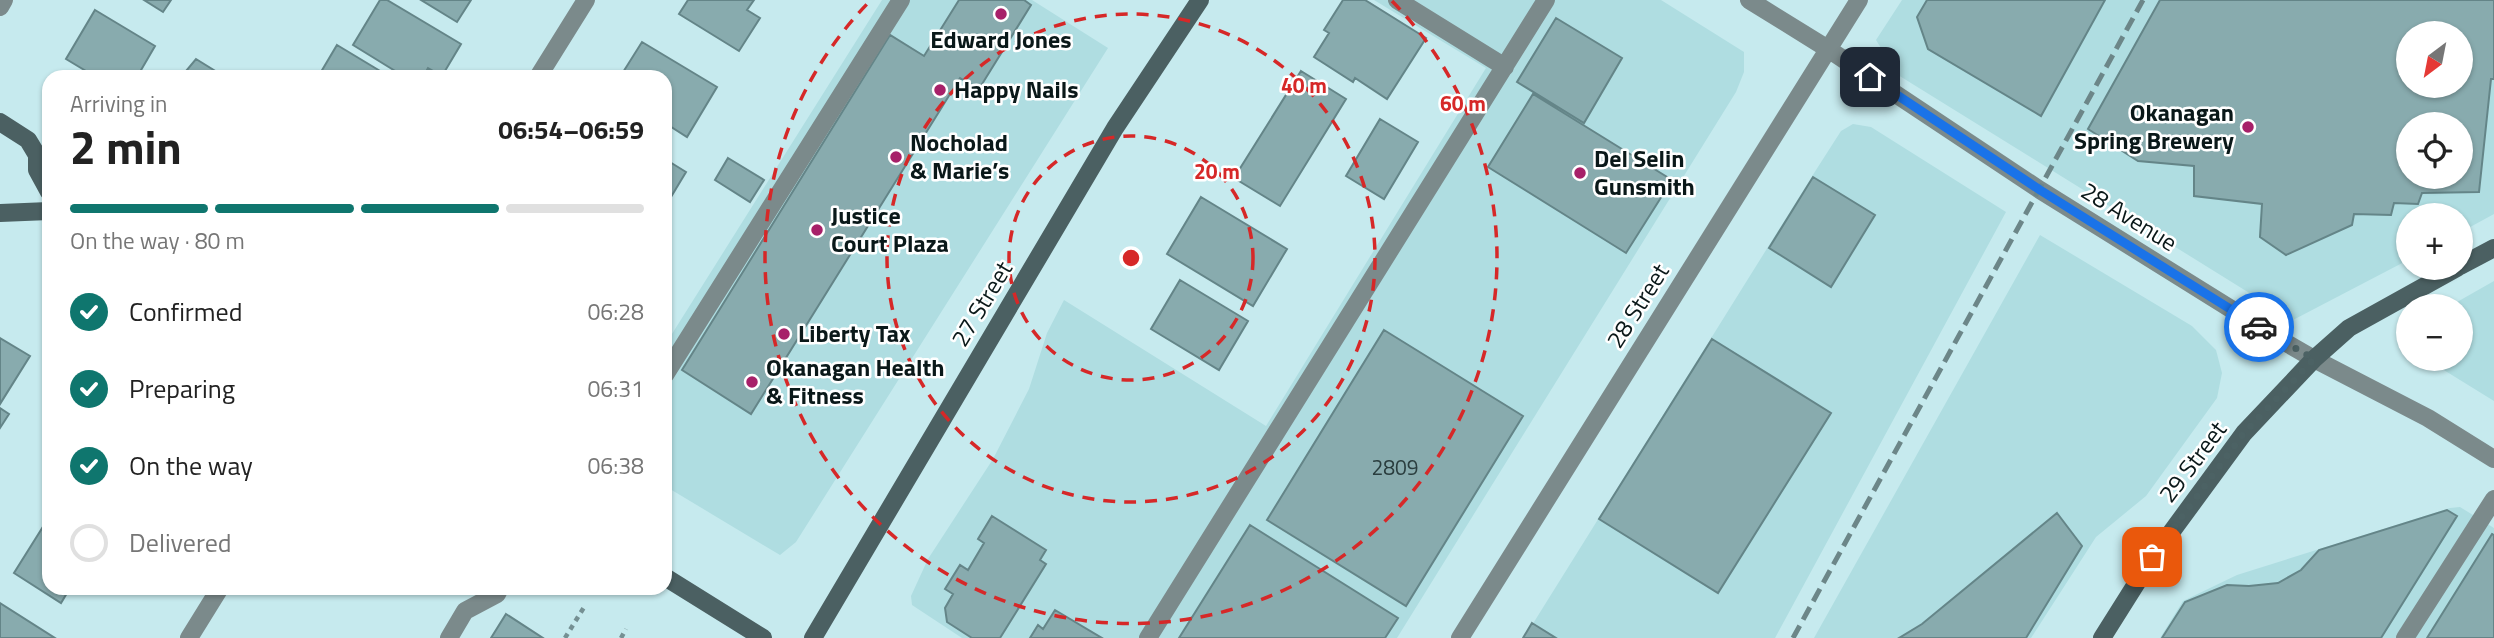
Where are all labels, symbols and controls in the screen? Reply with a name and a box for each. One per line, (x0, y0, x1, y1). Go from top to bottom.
marker: Edward Jones (993, 6, 1009, 22)
place label: Edward Jones (930, 21, 1072, 57)
north arrow (2396, 21, 2473, 98)
map controls (2396, 21, 2473, 371)
pin (1840, 47, 1900, 107)
icon: home (1851, 58, 1889, 96)
text: 40 m (1281, 69, 1327, 101)
place label: Happy Nails (954, 71, 1079, 107)
marker: Happy Nails (932, 82, 948, 98)
text: Arriving in (70, 86, 167, 121)
text: 60 m (1440, 87, 1486, 119)
place label: Okanagan Spring Brewery (2074, 94, 2234, 158)
text: 06:54–06:59 (498, 110, 644, 149)
text: 2 min (70, 112, 182, 182)
button: locate (2396, 112, 2473, 189)
marker: Okanagan Spring Brewery (2240, 119, 2256, 135)
place label: Nocholad & Marie’s (910, 124, 1009, 188)
place label: Del Selin Gunsmith (1594, 140, 1695, 204)
marker: Nocholad & Marie’s (888, 149, 904, 165)
text: 20 m (1194, 155, 1240, 187)
marker: Del Selin Gunsmith (1572, 165, 1588, 181)
street label: 28 Avenue (2075, 172, 2185, 260)
place label: Justice Court Plaza (831, 197, 949, 261)
button: + (2396, 203, 2473, 280)
marker: Justice Court Plaza (809, 222, 825, 238)
text: On the way · 80 m (70, 223, 245, 258)
centre of rings (1119, 246, 1143, 270)
street label: 27 Street (941, 253, 1021, 353)
street label: 28 Street (1597, 256, 1678, 355)
text: Confirmed (129, 292, 243, 331)
courier (2224, 292, 2294, 362)
icon: check (70, 293, 108, 331)
text: 06:28 (587, 294, 644, 329)
button: − (2396, 294, 2473, 371)
icon: car (2240, 308, 2278, 346)
place label: Liberty Tax (798, 315, 911, 351)
marker: Liberty Tax (776, 326, 792, 342)
place label: Okanagan Health & Fitness (766, 349, 945, 413)
text: Preparing (129, 369, 235, 408)
icon: check (70, 370, 108, 408)
text: 06:31 (587, 371, 644, 406)
marker: Okanagan Health & Fitness (744, 374, 760, 390)
street label: 29 Street (2150, 413, 2235, 510)
text: On the way (129, 446, 253, 485)
icon: check (70, 447, 108, 485)
text: 06:38 (587, 448, 644, 483)
house number: 2809 (1371, 451, 1419, 483)
text: Delivered (129, 523, 232, 562)
pin (2122, 527, 2182, 587)
icon: bag (2133, 538, 2171, 576)

